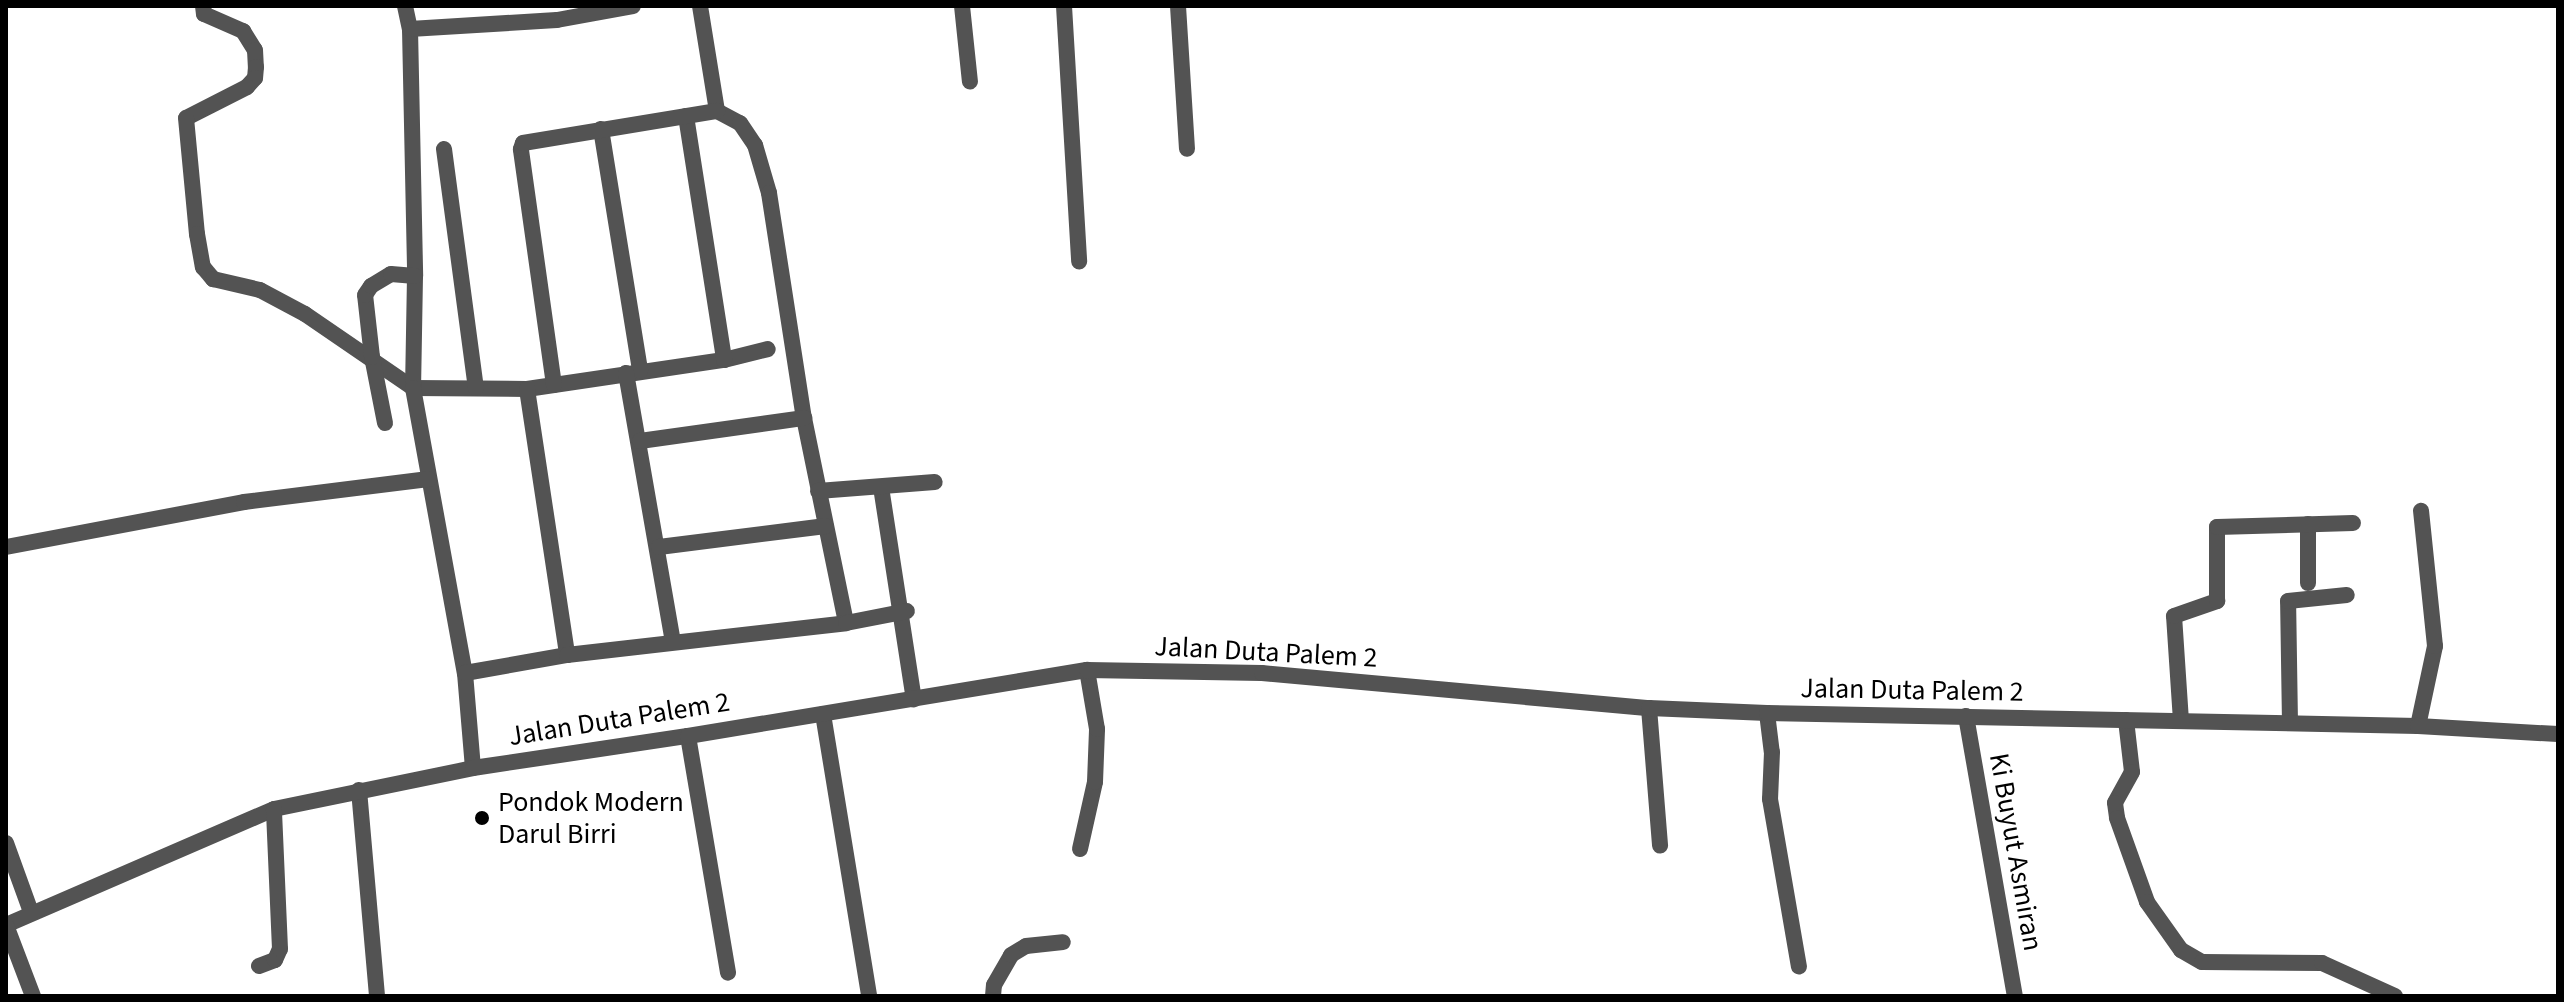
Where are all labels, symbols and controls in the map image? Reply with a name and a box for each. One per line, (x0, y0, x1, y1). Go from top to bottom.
street label: Jalan Duta Palem 2 (1154, 629, 1378, 675)
street label: Jalan Duta Palem 2 (1800, 671, 2024, 709)
street label: Jalan Duta Palem 2 (506, 685, 732, 753)
street label: Ki Buyut Asmiran (1982, 751, 2050, 953)
place label: Pondok Modern Darul Birri (498, 785, 684, 851)
marker: Pondok Modern Darul Birri (473, 809, 491, 827)

